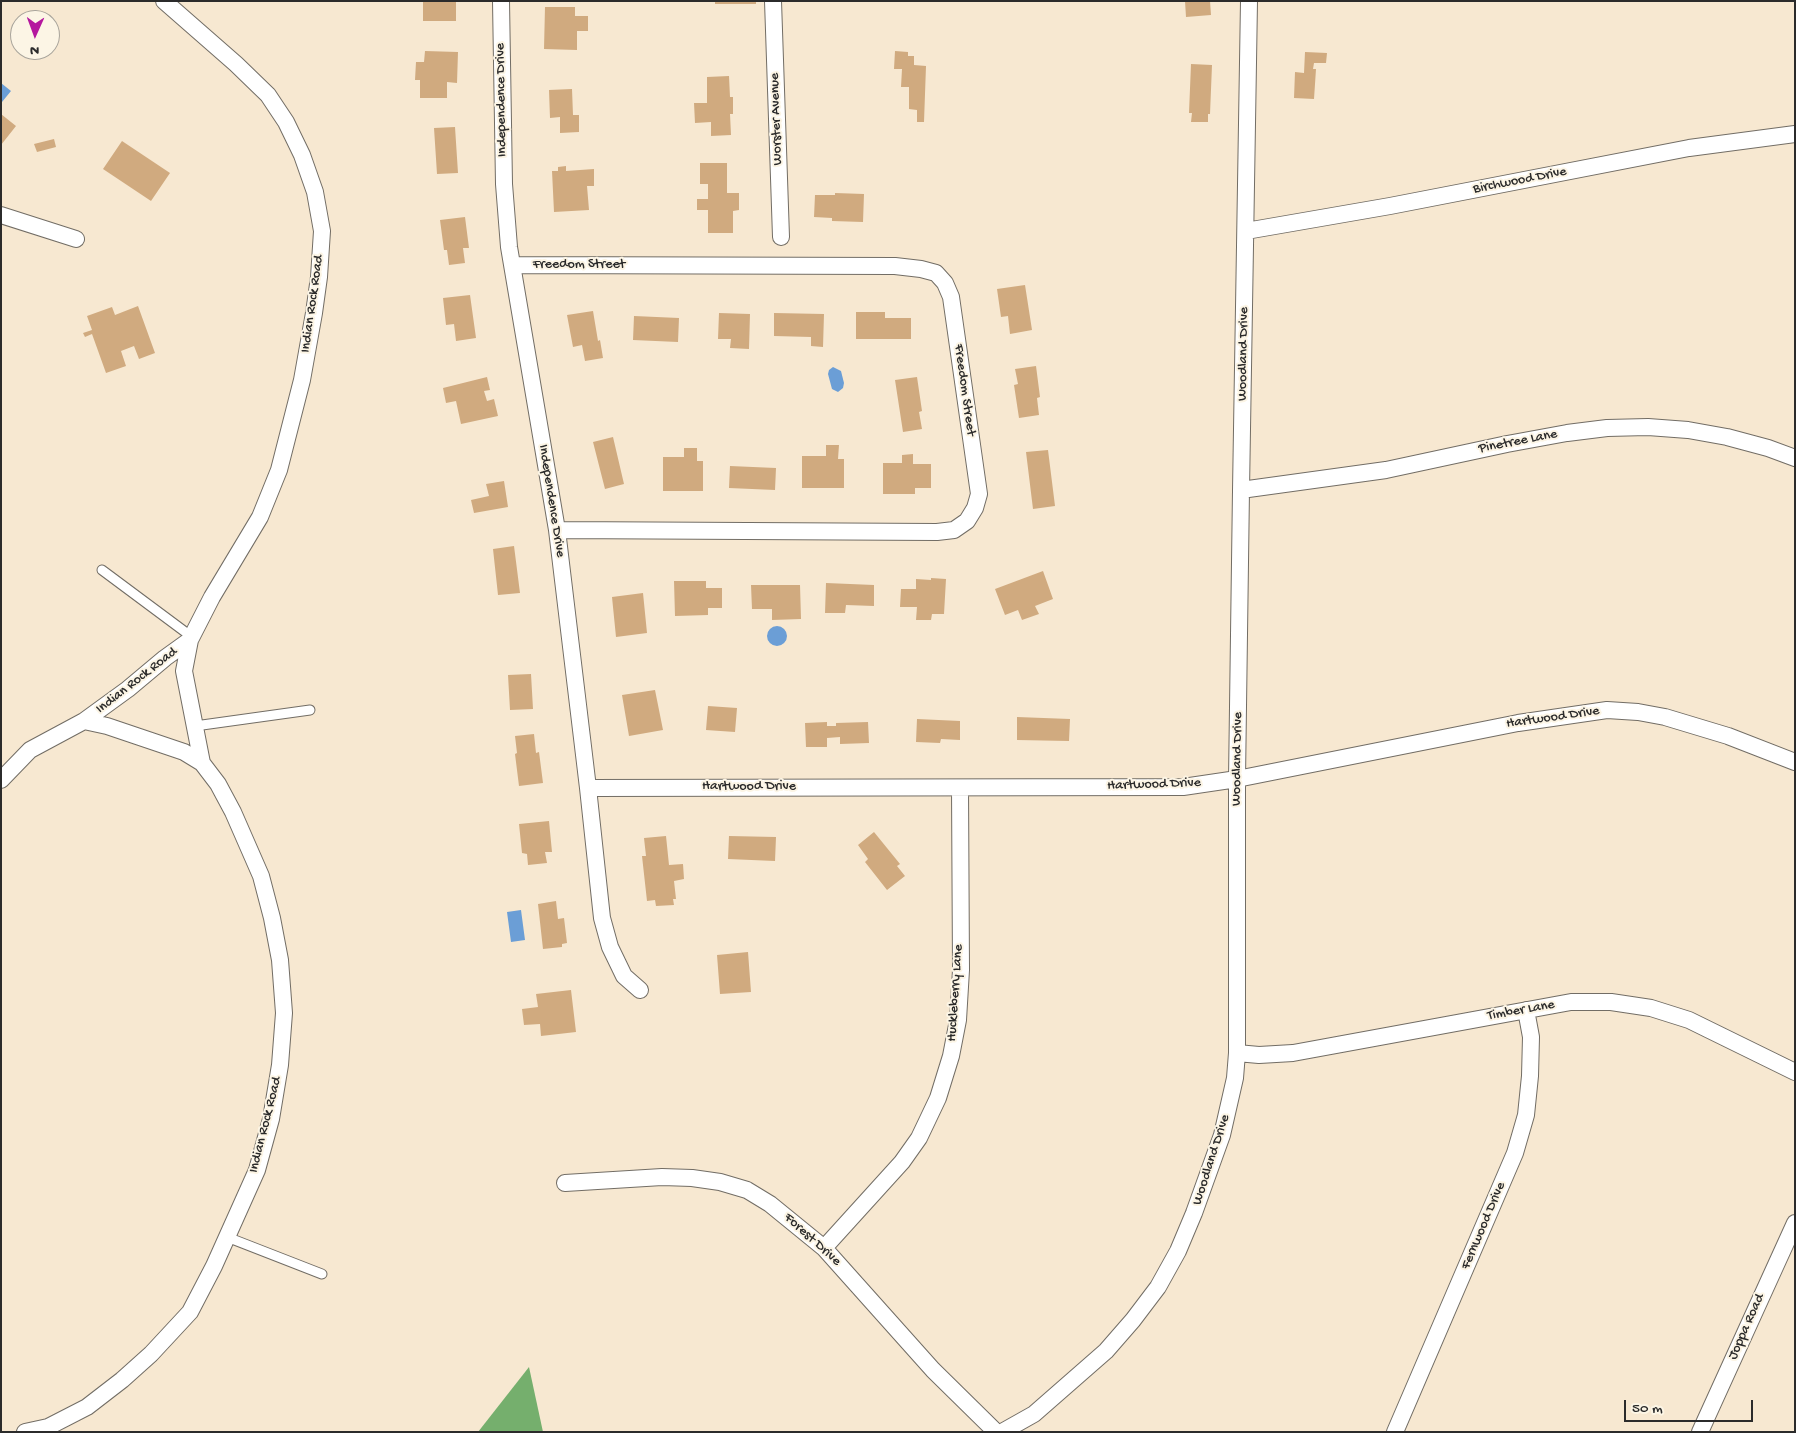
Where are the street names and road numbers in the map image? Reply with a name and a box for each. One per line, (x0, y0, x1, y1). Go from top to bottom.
street label: Independence Drive (493, 43, 511, 157)
street label: Worster Avenue (767, 72, 787, 166)
street label: Birchwood Drive (1472, 164, 1568, 198)
street label: Indian Rock Road (298, 254, 328, 354)
street label: Freedom Street (533, 257, 625, 273)
street label: Woodland Drive (1235, 307, 1253, 401)
street label: Freedom Street (949, 343, 979, 437)
street label: Pinetree Lane (1477, 426, 1559, 458)
street label: Independence Drive (534, 443, 568, 559)
street label: Indian Rock Road (93, 644, 181, 718)
street label: Hartwood Drive (1505, 703, 1601, 733)
street label: Woodland Drive (1229, 712, 1247, 806)
street label: Hartwood Drive (1107, 775, 1201, 795)
street label: Hartwood Drive (702, 779, 796, 795)
street label: Huckleberry Lane (944, 944, 968, 1042)
street label: Timber Lane (1486, 997, 1556, 1025)
street label: Indian Rock Road (246, 1075, 286, 1175)
street label: Woodland Drive (1189, 1113, 1235, 1207)
street label: Fernwood Drive (1458, 1180, 1510, 1272)
street label: Forest Drive (780, 1210, 844, 1270)
street label: Joppa Road (1725, 1292, 1769, 1362)

